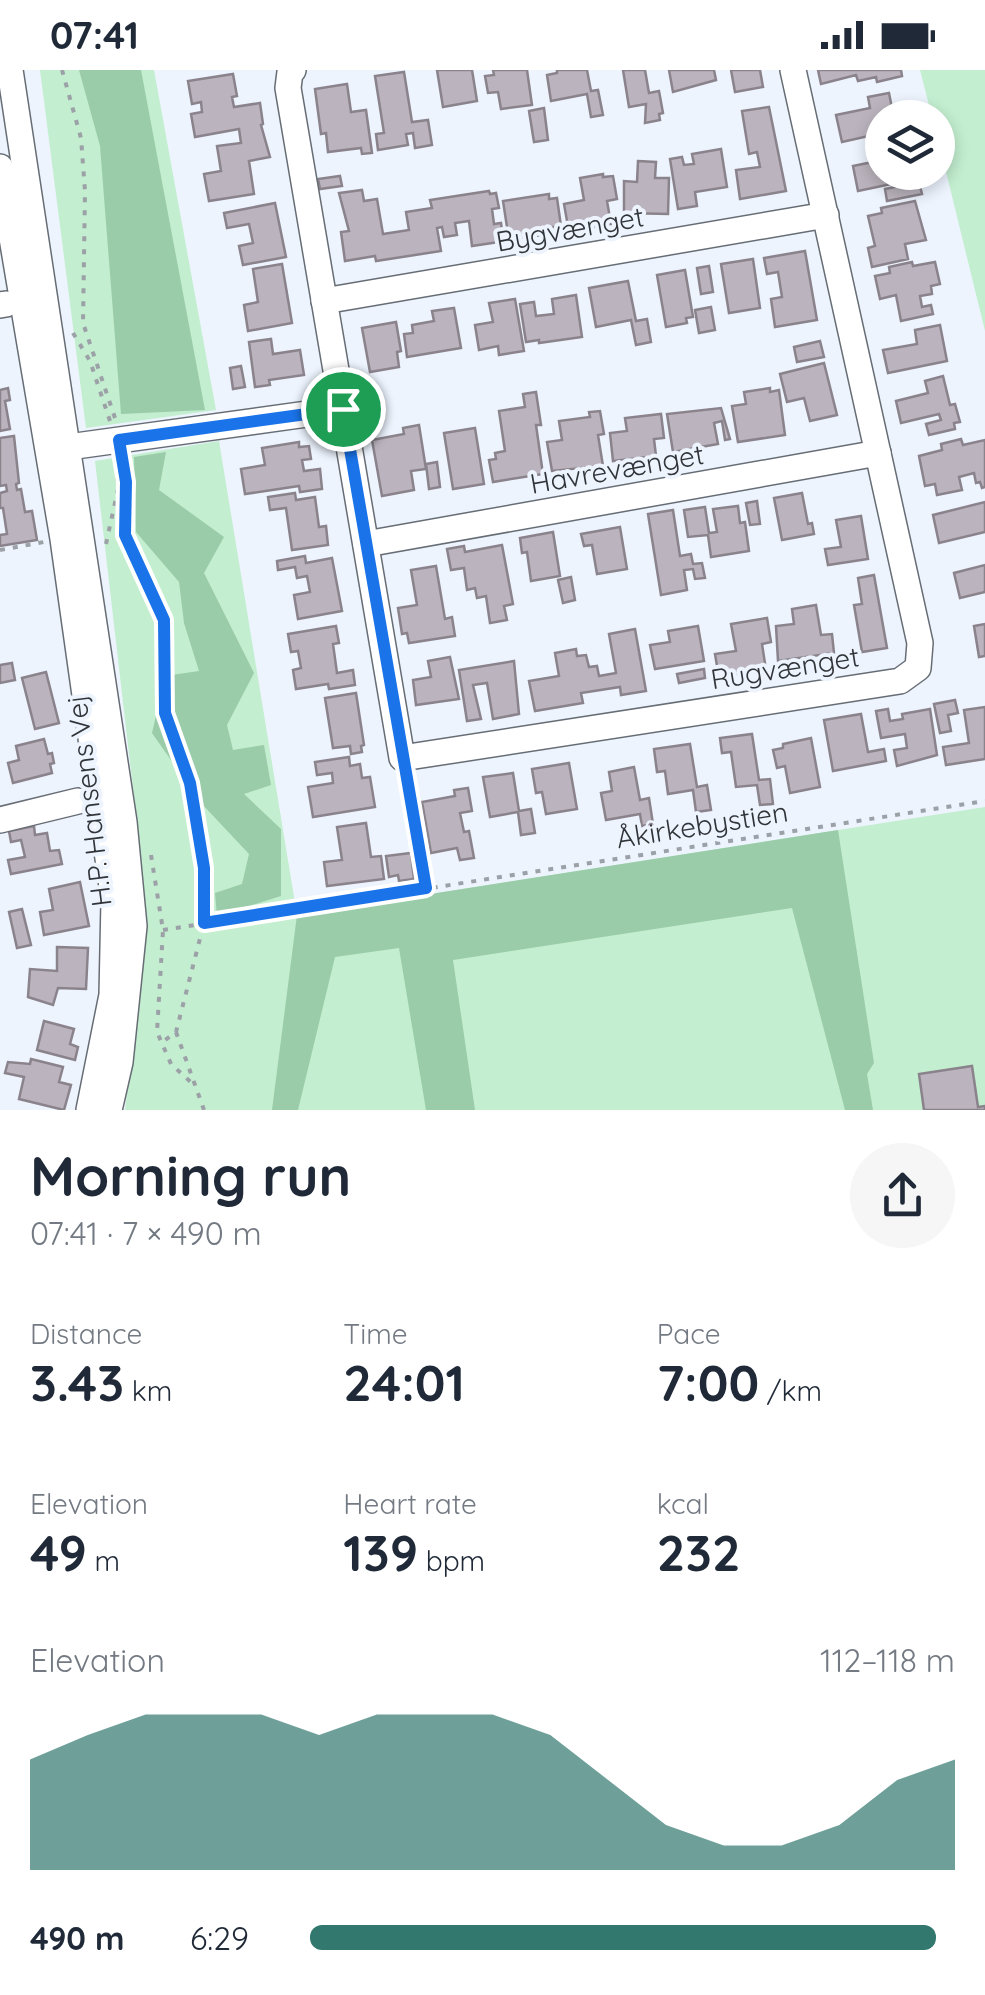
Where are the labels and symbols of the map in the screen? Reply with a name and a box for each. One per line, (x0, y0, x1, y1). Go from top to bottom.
street label: Bygvænget (493, 198, 647, 259)
pin (301, 367, 386, 452)
street label: Havrevænget (527, 436, 707, 501)
street label: Rugvænget (708, 638, 862, 697)
street label: H.P. Hansens Vej (58, 694, 119, 909)
street label: Åkirkebystien (614, 794, 790, 855)

